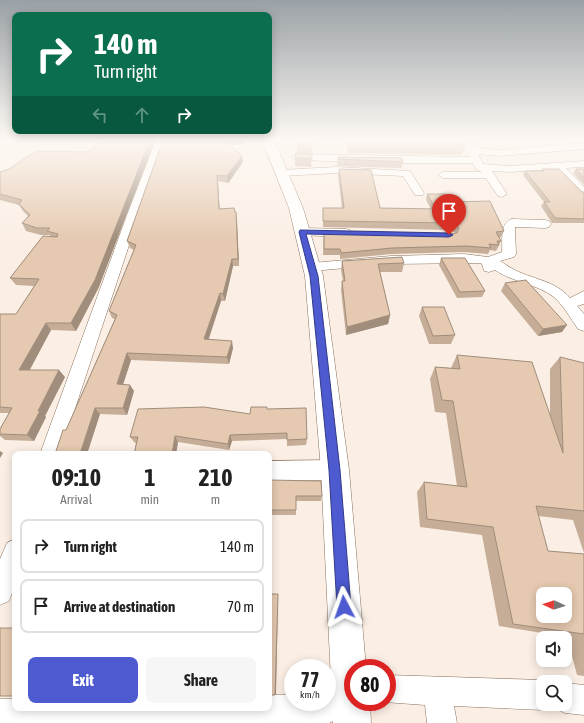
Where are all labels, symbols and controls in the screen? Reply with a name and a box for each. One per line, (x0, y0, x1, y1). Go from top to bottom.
icon: right (28, 28, 80, 80)
text: 140 m (94, 28, 157, 60)
text: Turn right (94, 61, 157, 82)
icon: left (89, 104, 111, 126)
icon: ahead (131, 104, 153, 126)
icon: right (173, 104, 195, 126)
pin (432, 194, 466, 235)
icon: arrive (438, 200, 460, 222)
text: 09:10 (52, 464, 101, 491)
text: 1 (144, 464, 155, 491)
text: 210 (199, 464, 232, 491)
text: Arrival (60, 492, 92, 507)
text: min (140, 492, 159, 507)
text: m (211, 492, 220, 507)
icon: right (30, 535, 52, 557)
text: Turn right (64, 538, 117, 555)
text: 140 m (220, 538, 254, 555)
position arrow (323, 586, 365, 628)
north arrow (536, 587, 572, 623)
map controls (536, 587, 572, 711)
icon: arrive (30, 595, 52, 617)
text: Arrive at destination (64, 598, 175, 615)
text: 70 m (227, 598, 254, 615)
button: sound (536, 631, 572, 667)
button: Exit (28, 657, 138, 703)
button: Share (146, 657, 256, 703)
speed limit sign: 80 (344, 659, 396, 711)
text: 77 (301, 668, 319, 691)
button: search (536, 675, 572, 711)
text: km/h (300, 689, 320, 700)

